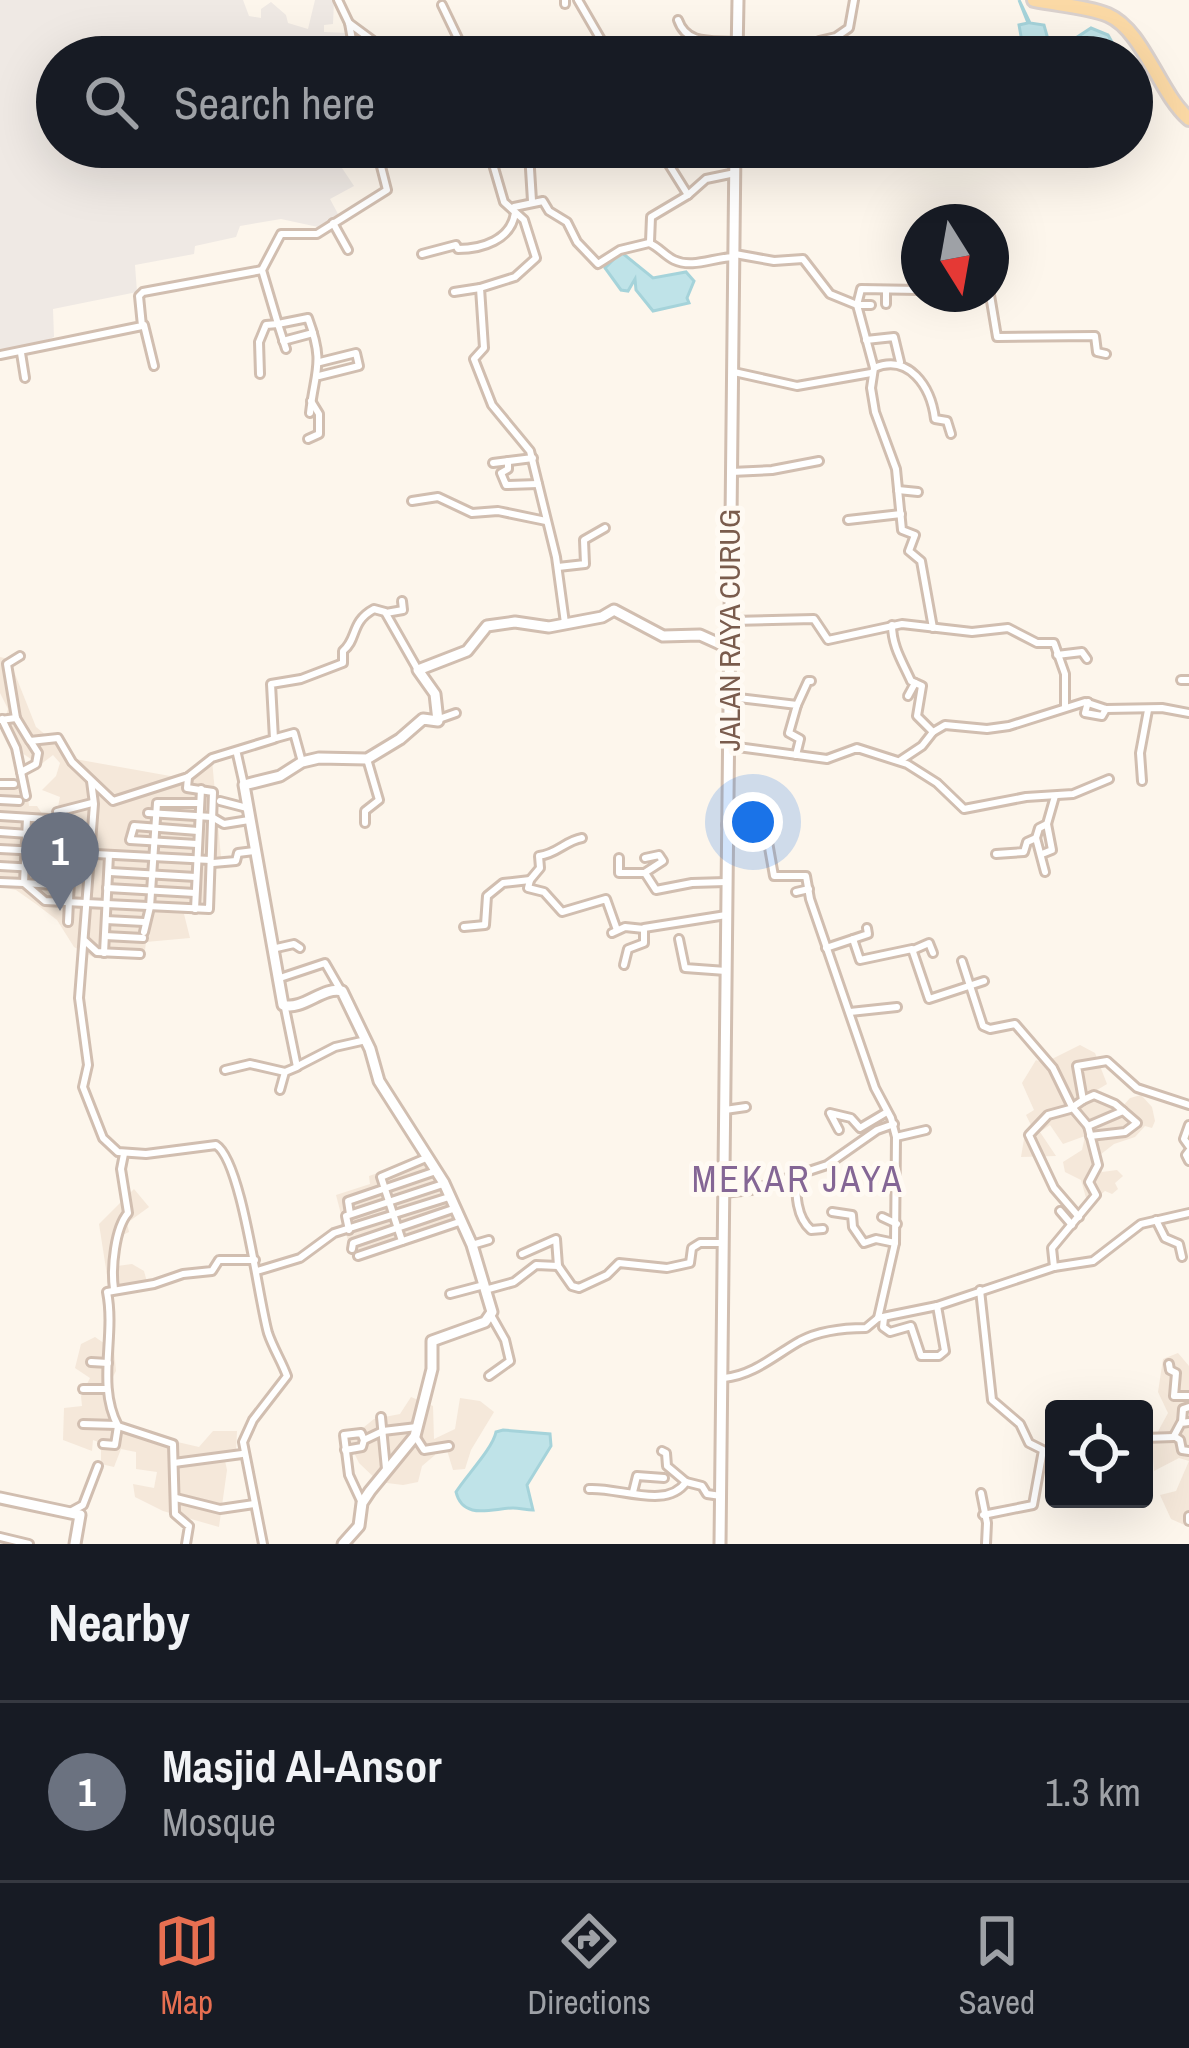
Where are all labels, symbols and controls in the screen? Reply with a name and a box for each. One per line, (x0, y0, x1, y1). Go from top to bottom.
search box (36, 36, 1153, 168)
icon: search (78, 69, 144, 135)
text: Search here (174, 72, 375, 133)
north arrow (901, 204, 1009, 312)
street label: JALAN RAYA CURUG (709, 509, 749, 751)
your location (723, 792, 783, 852)
pin: 1 (21, 812, 99, 911)
district label: MEKAR JAYA (692, 1155, 904, 1203)
map controls (1045, 1400, 1153, 1508)
button: locate (1045, 1400, 1153, 1508)
text: Nearby (48, 1588, 190, 1657)
text: Masjid Al-Ansor (162, 1735, 442, 1796)
text: 1 (78, 1766, 96, 1818)
text: 1.3 km (1045, 1766, 1141, 1818)
text: Mosque (162, 1796, 276, 1848)
tab: Map (154, 1908, 220, 2024)
tab: Directions (527, 1908, 651, 2024)
tab: Saved (958, 1908, 1035, 2024)

